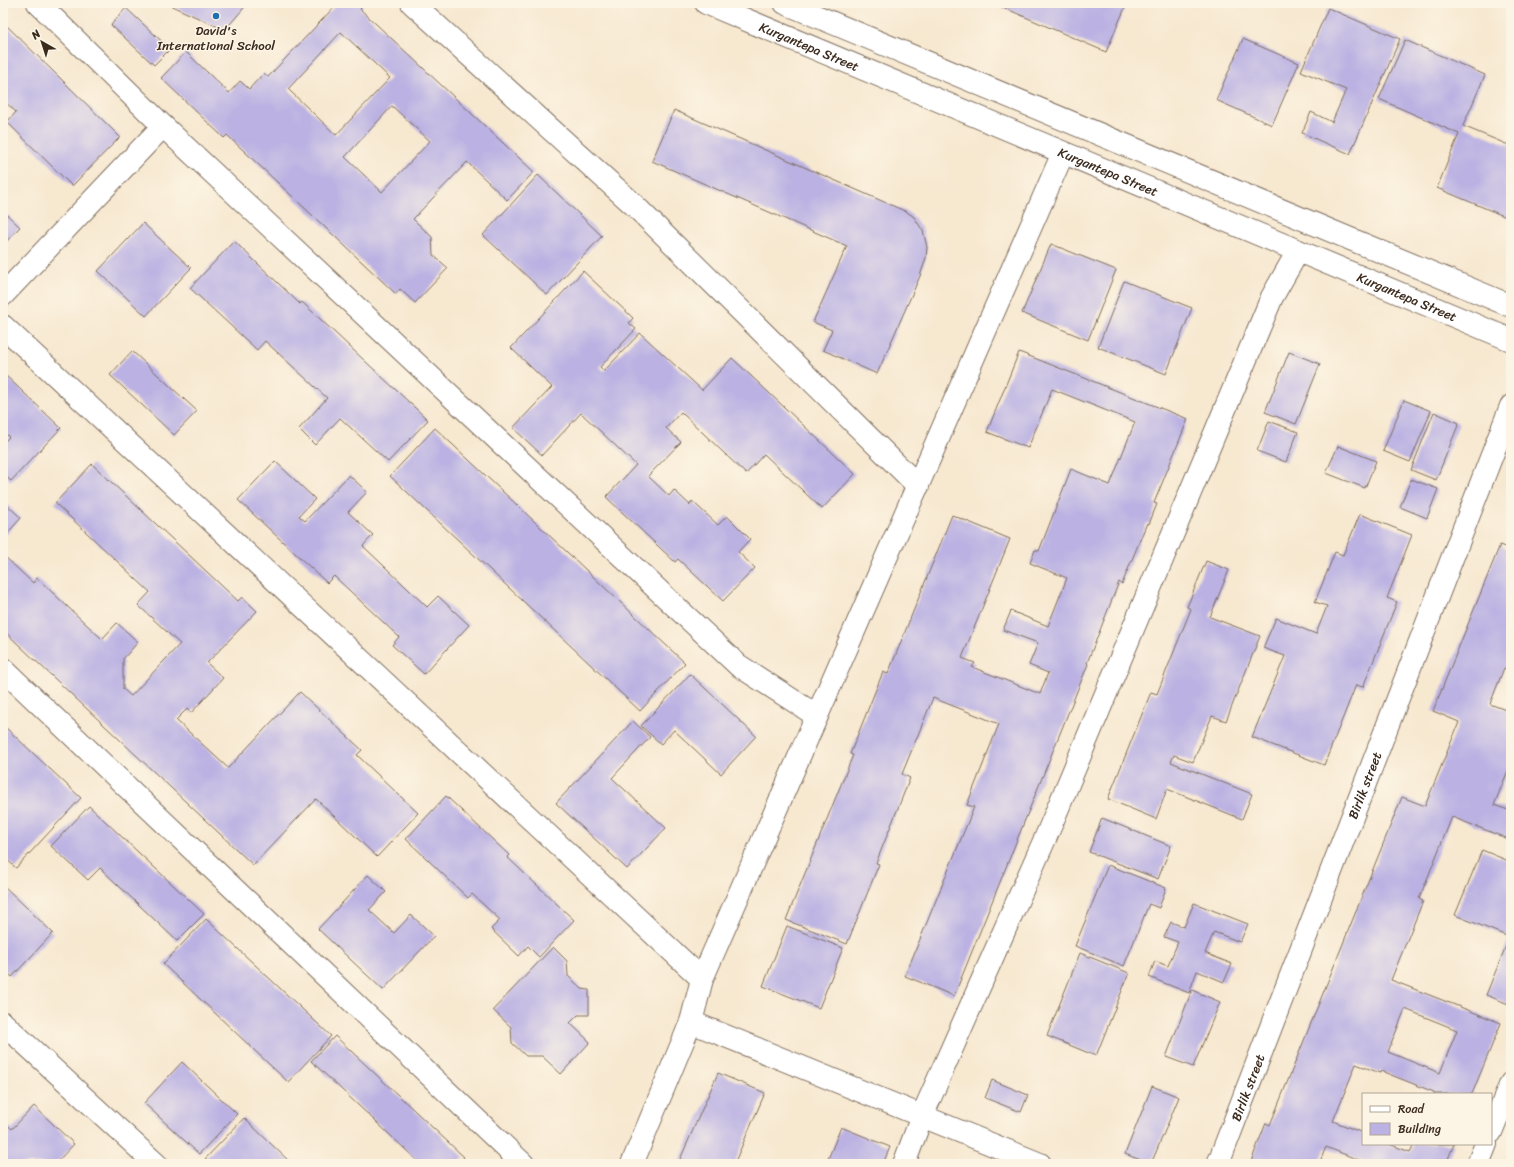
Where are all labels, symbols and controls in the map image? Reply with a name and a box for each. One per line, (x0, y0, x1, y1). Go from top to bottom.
marker: David's International School (211, 11, 221, 21)
street label: Kurgantepa Street (756, 16, 863, 78)
place label: David's International School (156, 19, 275, 57)
north arrow (22, 22, 62, 62)
text: N (26, 25, 45, 45)
street label: Kurgantepa Street (1054, 141, 1162, 203)
street label: Kurgantepa Street (1353, 266, 1461, 328)
street label: Birlik street (1341, 748, 1388, 822)
street label: Birlik street (1225, 1050, 1272, 1125)
legend (1362, 1093, 1492, 1145)
text: Road (1398, 1098, 1425, 1120)
text: Building (1398, 1118, 1441, 1140)

